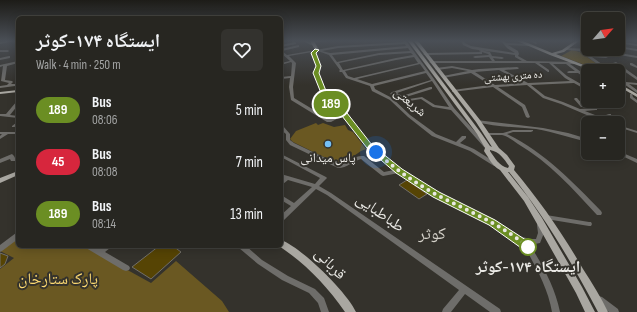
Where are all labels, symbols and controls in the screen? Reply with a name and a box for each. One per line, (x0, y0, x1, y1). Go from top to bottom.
north arrow (581, 12, 625, 56)
map controls (581, 12, 625, 160)
button: heart (221, 29, 263, 71)
text: ایستگاه ۱۷۴-کوثر (36, 30, 160, 53)
text: Walk · 4 min · 250 m (36, 57, 121, 73)
button: + (581, 64, 625, 108)
street label: ده متری بهشتی (483, 67, 543, 85)
street label: شریعتی (390, 84, 430, 120)
line badge: 189 (308, 91, 354, 117)
text: Bus (92, 93, 111, 112)
text: 189 (322, 95, 340, 112)
text: 189 (49, 101, 67, 118)
text: 5 min (236, 101, 263, 120)
text: 08:06 (92, 112, 117, 128)
button: − (581, 116, 625, 160)
marker: پاس میدانی (323, 139, 333, 149)
your location (366, 142, 386, 162)
text: Bus (92, 145, 111, 164)
place label: پاس میدانی (300, 150, 356, 166)
text: 45 (52, 153, 64, 170)
text: 7 min (236, 153, 263, 172)
text: 08:08 (92, 164, 117, 180)
street label: طباطبایی (352, 189, 408, 237)
text: Bus (92, 197, 111, 216)
text: 189 (49, 205, 67, 222)
text: 13 min (230, 205, 263, 224)
text: 08:14 (92, 216, 116, 232)
district label: کوثر (417, 224, 446, 244)
marker: ایستگاه ۱۷۴-کوثر (519, 238, 537, 256)
street label: قربانی (310, 244, 350, 284)
place label: ایستگاه ۱۷۴-کوثر (475, 258, 580, 277)
park label: پارک ستارخان (18, 270, 98, 289)

